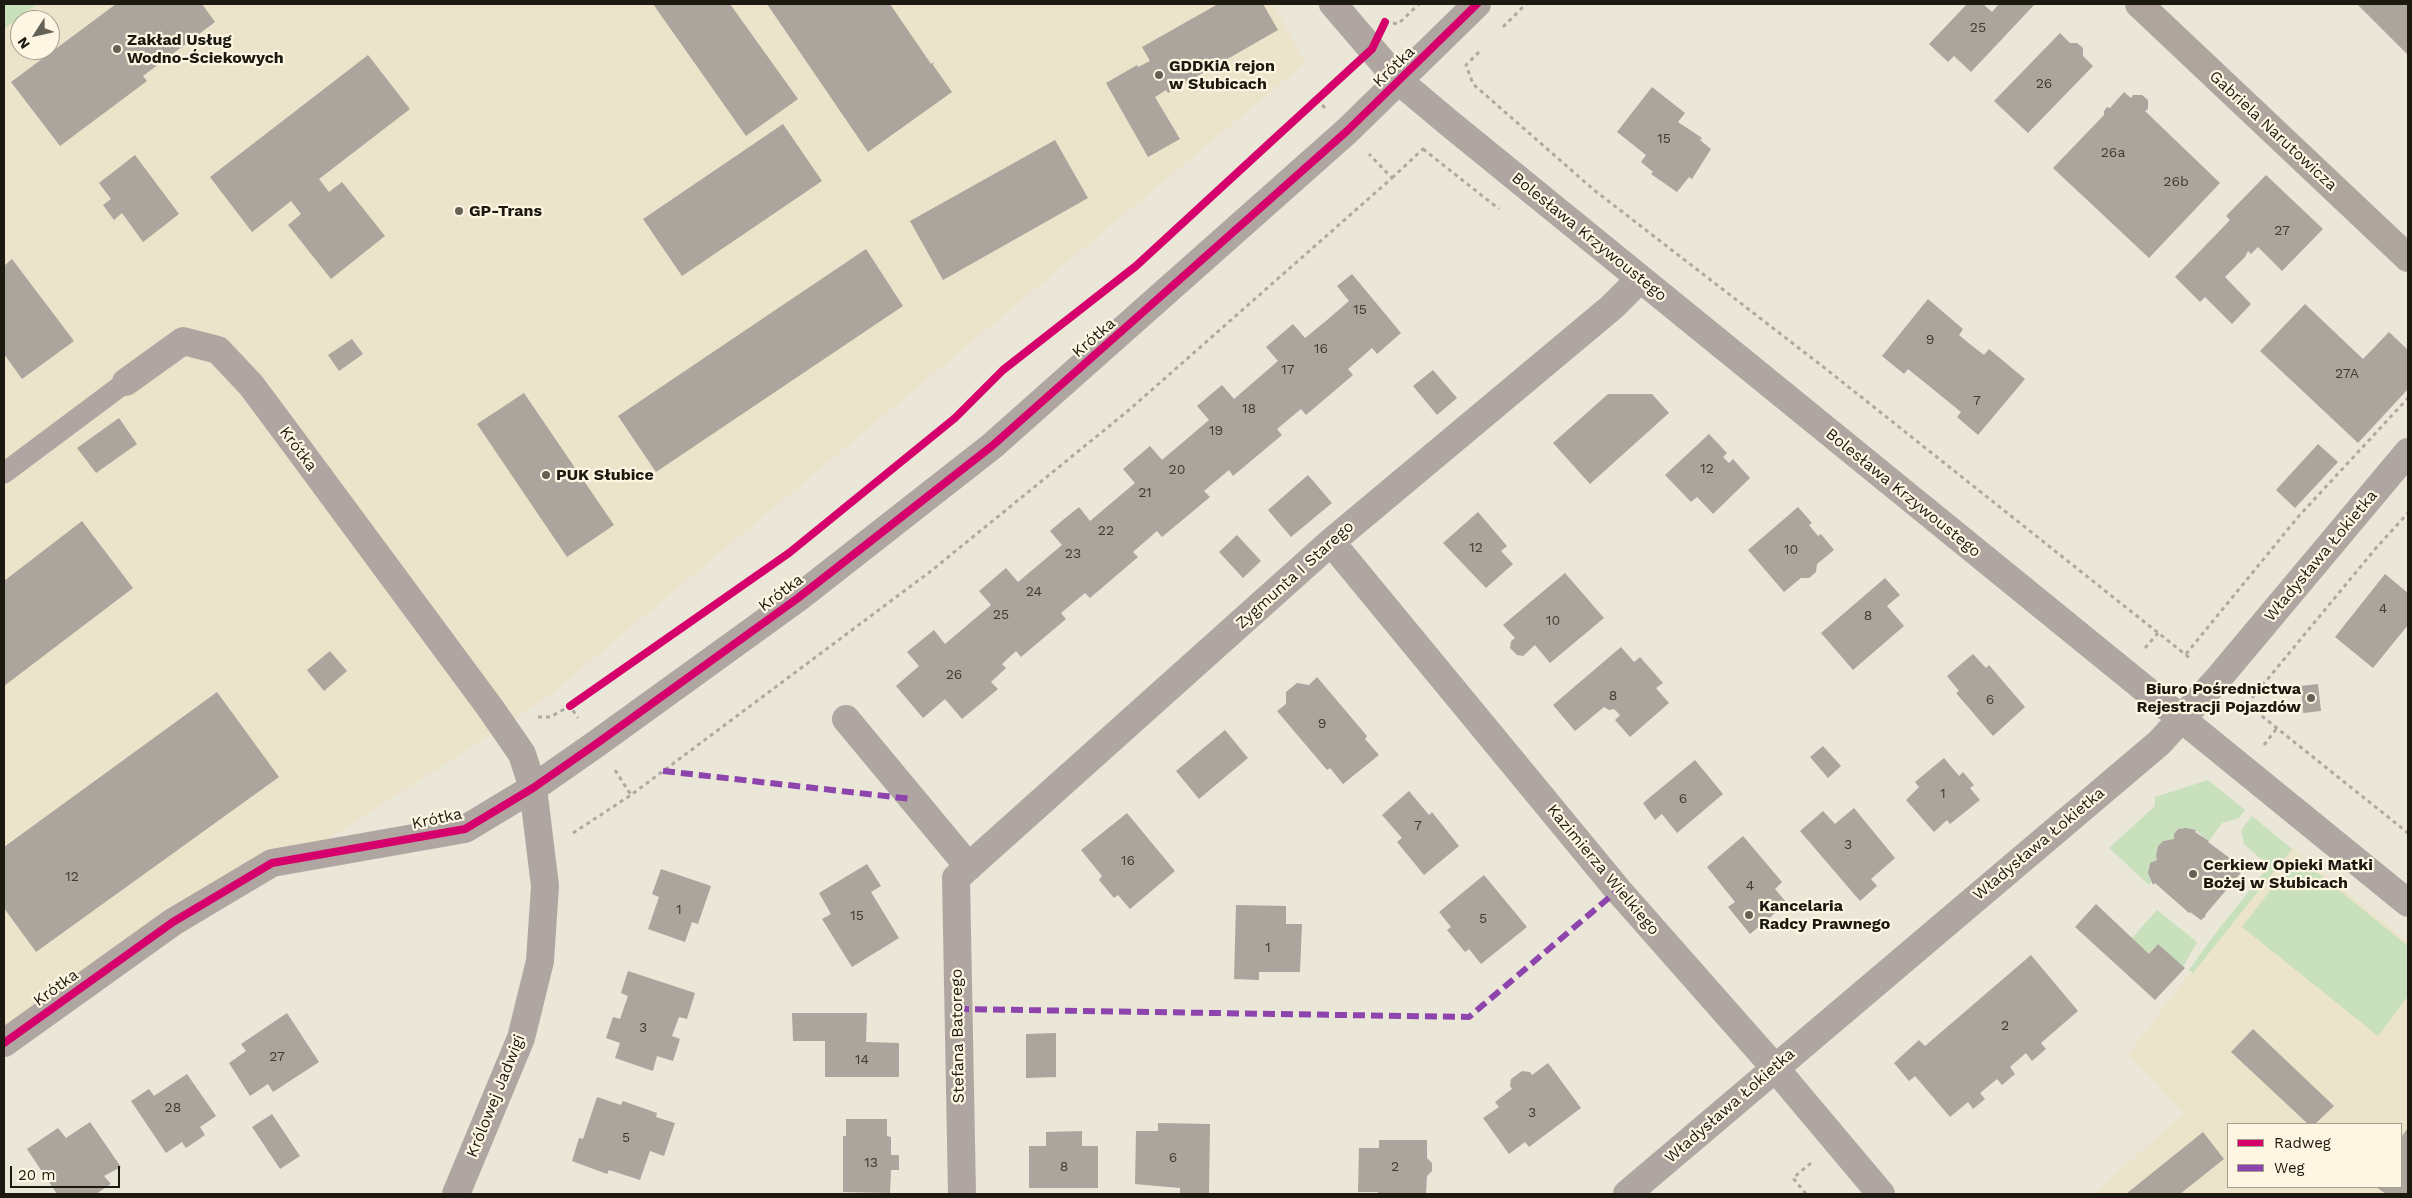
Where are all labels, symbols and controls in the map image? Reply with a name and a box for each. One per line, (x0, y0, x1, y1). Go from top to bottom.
north arrow (10, 10, 60, 60)
house number: 25 (1970, 20, 1986, 36)
place label: Zakład Usług Wodno-Ściekowych (127, 30, 284, 68)
text: N (14, 34, 33, 52)
street label: Krótka (1369, 42, 1419, 92)
marker: Zakład Usług Wodno-Ściekowych (111, 43, 123, 55)
place label: GDDKiA rejon w Słubicach (1169, 56, 1275, 94)
street label: Gabriela Narutowicza (2205, 67, 2341, 195)
marker: GDDKiA rejon w Słubicach (1153, 69, 1165, 81)
house number: 26 (2036, 76, 2052, 92)
house number: 15 (1657, 131, 1671, 147)
house number: 26a (2101, 145, 2125, 161)
street label: Bolesława Krzywoustego (1508, 168, 1670, 306)
house number: 26b (2163, 174, 2189, 190)
place label: GP-Trans (469, 201, 542, 221)
marker: GP-Trans (453, 205, 465, 217)
house number: 27 (2274, 223, 2290, 239)
house number: 15 (1353, 302, 1367, 318)
street label: Krótka (1068, 314, 1120, 362)
house number: 9 (1926, 332, 1934, 348)
house number: 16 (1314, 341, 1328, 357)
house number: 17 (1281, 362, 1295, 378)
house number: 27A (2335, 366, 2359, 382)
house number: 7 (1973, 393, 1981, 409)
house number: 18 (1242, 401, 1256, 417)
street label: Krótka (275, 423, 321, 475)
house number: 19 (1209, 423, 1223, 439)
street label: Bolesława Krzywoustego (1822, 424, 1984, 562)
house number: 12 (1700, 461, 1714, 477)
house number: 20 (1169, 462, 1185, 478)
place label: PUK Słubice (556, 465, 654, 485)
marker: PUK Słubice (540, 469, 552, 481)
house number: 21 (1138, 485, 1152, 501)
street label: Władysława Łokietka (2260, 486, 2382, 626)
street label: Zygmunta I Starego (1232, 517, 1358, 633)
house number: 22 (1098, 523, 1114, 539)
house number: 12 (1469, 540, 1483, 556)
house number: 10 (1784, 542, 1798, 558)
house number: 23 (1065, 546, 1081, 562)
street label: Krótka (755, 570, 807, 616)
house number: 24 (1026, 584, 1042, 600)
house number: 4 (2379, 601, 2387, 617)
house number: 25 (993, 607, 1009, 623)
house number: 8 (1864, 608, 1872, 624)
house number: 10 (1546, 613, 1560, 629)
house number: 26 (946, 667, 962, 683)
place label: Biuro Pośrednictwa Rejestracji Pojazdów (2137, 679, 2301, 717)
house number: 8 (1609, 688, 1617, 704)
house number: 6 (1986, 692, 1994, 708)
marker: Biuro Pośrednictwa Rejestracji Pojazdów (2305, 692, 2317, 704)
house number: 9 (1318, 716, 1326, 732)
street label: Władysława Łokietka (1969, 783, 2109, 905)
house number: 1 (1940, 786, 1946, 802)
house number: 6 (1679, 791, 1687, 807)
street label: Kazimierza Wielkiego (1543, 801, 1663, 939)
street label: Krótka (410, 804, 464, 834)
house number: 7 (1414, 818, 1422, 834)
house number: 3 (1844, 837, 1852, 853)
house number: 16 (1121, 853, 1135, 869)
place label: Cerkiew Opieki Matki Bożej w Słubicach (2203, 855, 2373, 893)
marker: Cerkiew Opieki Matki Bożej w Słubicach (2187, 868, 2199, 880)
house number: 12 (65, 869, 79, 885)
house number: 4 (1746, 878, 1754, 894)
place label: Kancelaria Radcy Prawnego (1759, 896, 1890, 934)
house number: 1 (676, 902, 682, 918)
house number: 15 (850, 908, 864, 924)
marker: Kancelaria Radcy Prawnego (1743, 909, 1755, 921)
house number: 5 (1479, 911, 1487, 927)
house number: 1 (1265, 940, 1271, 956)
street label: Krótka (30, 965, 82, 1011)
street label: Stefana Batorego (947, 969, 969, 1103)
house number: 2 (2001, 1018, 2009, 1034)
house number: 3 (639, 1020, 647, 1036)
street label: Królowej Jadwigi (463, 1032, 529, 1160)
street label: Władysława Łokietka (1661, 1044, 1799, 1168)
house number: 27 (269, 1049, 285, 1065)
house number: 14 (855, 1052, 869, 1068)
house number: 28 (165, 1100, 181, 1116)
house number: 3 (1528, 1105, 1536, 1121)
legend (2227, 1123, 2402, 1188)
house number: 5 (622, 1130, 630, 1146)
text: Radweg (2274, 1134, 2331, 1152)
house number: 6 (1169, 1150, 1177, 1166)
house number: 13 (864, 1155, 878, 1171)
scale bar (12, 1156, 122, 1188)
house number: 8 (1060, 1159, 1068, 1175)
house number: 2 (1391, 1159, 1399, 1175)
text: Weg (2274, 1159, 2305, 1177)
text: 20 m (18, 1166, 56, 1184)

